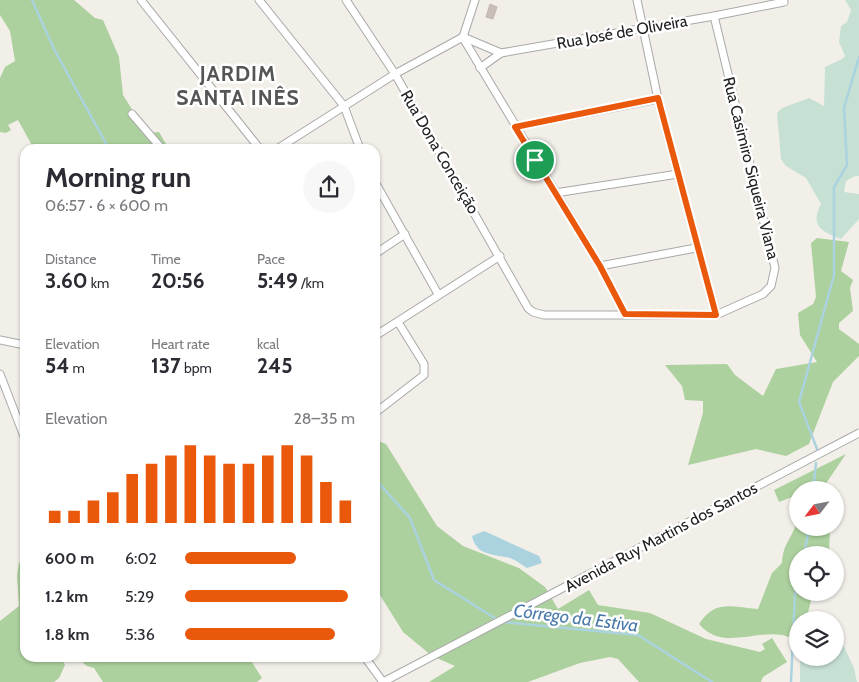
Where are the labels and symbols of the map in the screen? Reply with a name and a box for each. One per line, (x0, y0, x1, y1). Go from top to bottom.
street label: Rua José de Oliveira (555, 11, 689, 53)
district label: JARDIM SANTA INÊS (176, 61, 300, 110)
street label: Rua Casimiro Siqueira Viana (719, 75, 783, 261)
street label: Rua Dona Conceição (397, 87, 483, 217)
pin (514, 139, 556, 181)
street label: Avenida Ruy Martins dos Santos (561, 478, 761, 596)
north arrow (789, 481, 844, 536)
water label: Córrego da Estiva (512, 599, 640, 637)

